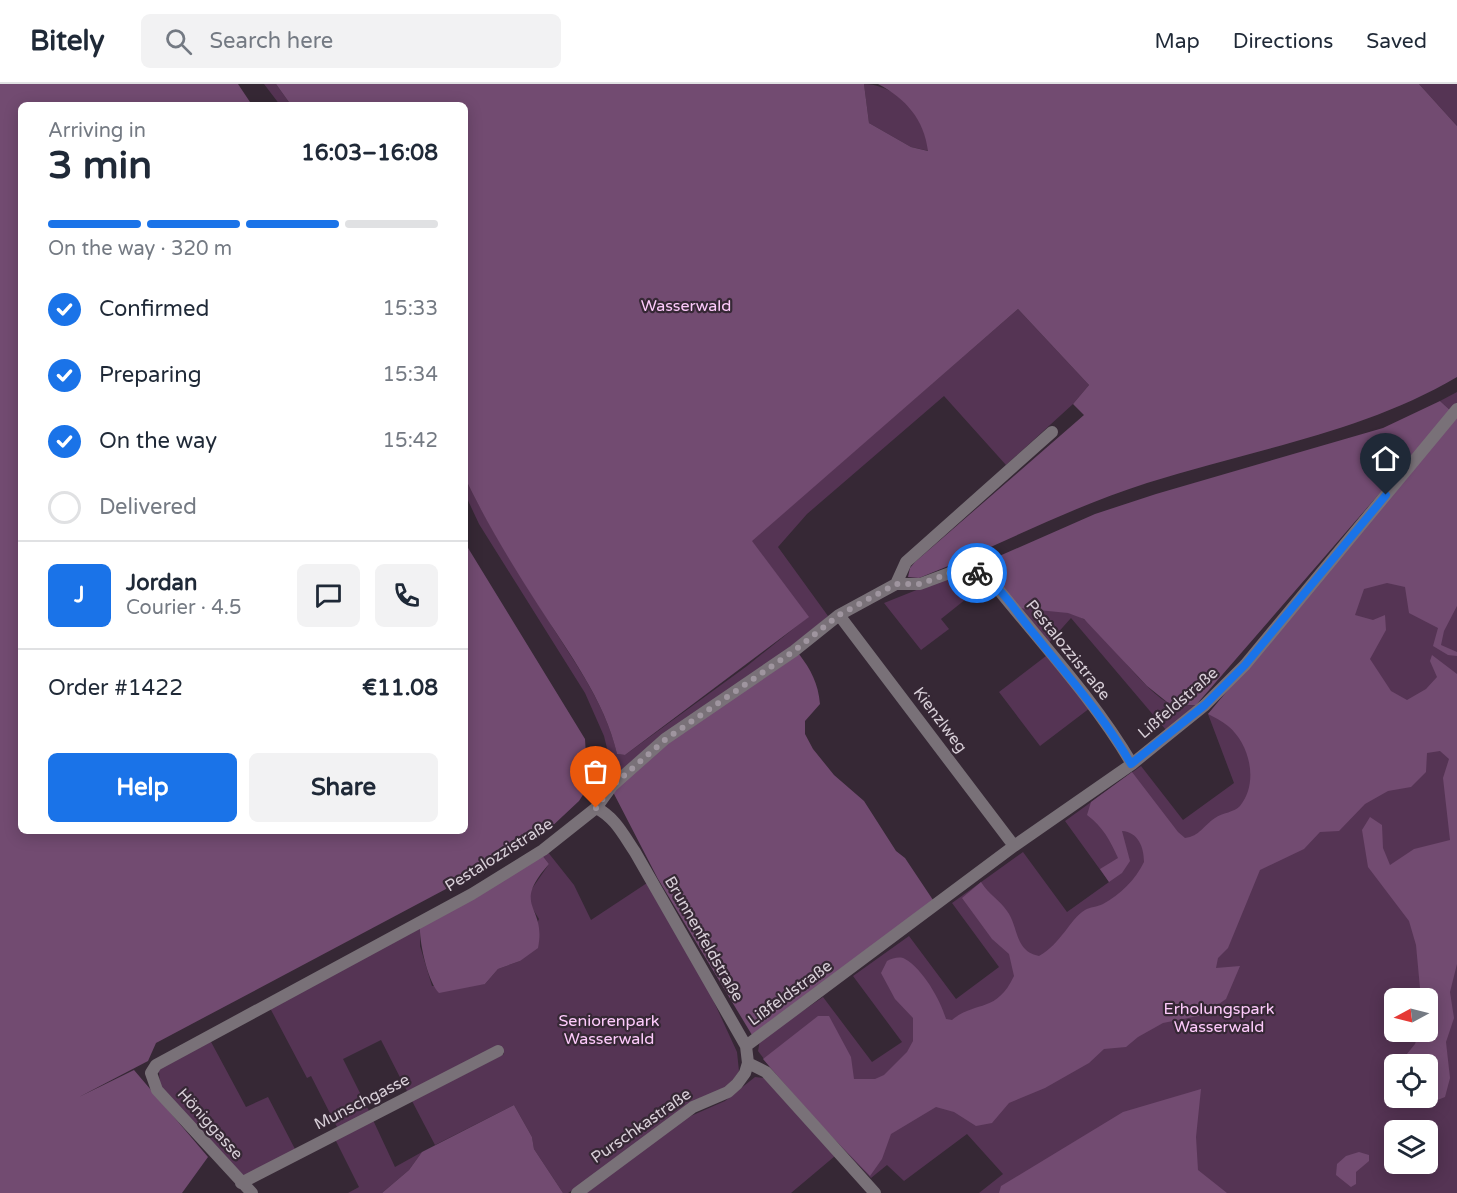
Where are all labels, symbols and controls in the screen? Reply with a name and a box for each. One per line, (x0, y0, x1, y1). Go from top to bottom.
search box (141, 14, 561, 68)
text: Bitely (30, 24, 105, 58)
icon: search (162, 25, 195, 58)
text: Search here (210, 28, 333, 54)
text: Map (1154, 29, 1200, 54)
text: Directions (1233, 29, 1333, 54)
text: Saved (1366, 29, 1427, 54)
text: Arriving in (48, 119, 146, 143)
text: 16:03–16:08 (301, 140, 438, 166)
text: 3 min (48, 142, 152, 189)
text: On the way · 320 m (48, 237, 232, 261)
icon: check (48, 293, 81, 326)
text: Confirmed (99, 296, 209, 322)
park label: Wasserwald (641, 296, 731, 316)
text: 15:33 (383, 297, 438, 321)
icon: check (48, 359, 81, 392)
text: Preparing (99, 362, 202, 388)
text: 15:34 (383, 363, 438, 387)
icon: check (48, 425, 81, 458)
text: On the way (99, 428, 217, 454)
text: 15:42 (383, 429, 438, 453)
pin (1360, 433, 1411, 495)
icon: home (1369, 442, 1402, 475)
text: Delivered (99, 494, 197, 520)
courier (947, 543, 1007, 603)
icon: bike (961, 557, 994, 590)
button: chat (297, 564, 360, 627)
button: phone (375, 564, 438, 627)
text: Jordan (126, 570, 197, 596)
text: J (74, 582, 85, 608)
text: Courier · 4.5 (126, 596, 241, 620)
street label: Pestalozzistraße (1021, 596, 1115, 704)
street label: Lißfeldstraße (1134, 663, 1222, 743)
text: Order #1422 (48, 675, 183, 701)
text: €11.08 (362, 675, 438, 701)
street label: Kienzlweg (909, 683, 971, 757)
pin (570, 746, 621, 808)
button: Help (48, 753, 237, 822)
button: Share (249, 753, 438, 822)
icon: bag (579, 755, 612, 788)
street label: Pestalozzistraße (441, 814, 557, 896)
street label: Brunnenfeldstraße (660, 873, 748, 1005)
street label: Lißfeldstraße (744, 956, 836, 1030)
north arrow (1384, 988, 1438, 1042)
map controls (1384, 988, 1438, 1174)
park label: Erholungspark Wasserwald (1164, 999, 1275, 1037)
park label: Seniorenpark Wasserwald (559, 1011, 660, 1049)
button: locate (1384, 1054, 1438, 1108)
street label: Munschgasse (311, 1069, 413, 1135)
street label: Höniggasse (173, 1084, 247, 1164)
street label: Purschkastraße (587, 1084, 695, 1168)
button: layers (1384, 1120, 1438, 1174)

